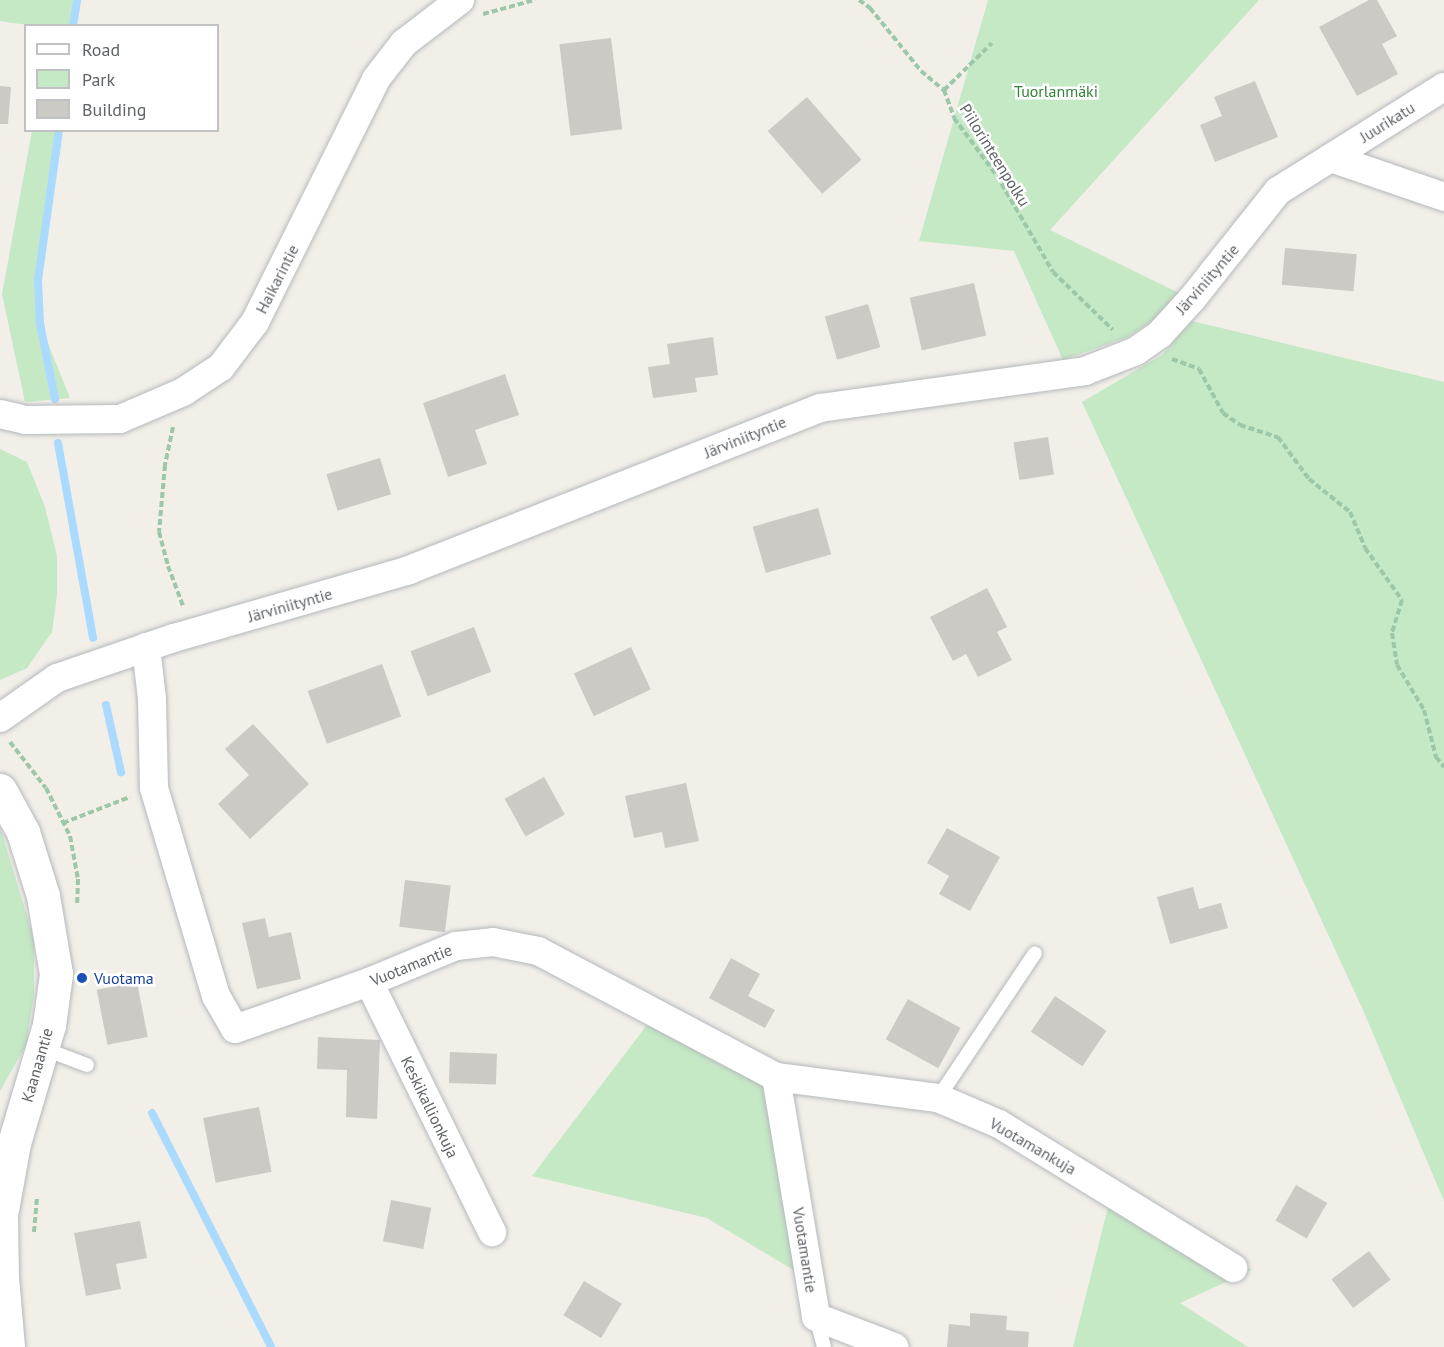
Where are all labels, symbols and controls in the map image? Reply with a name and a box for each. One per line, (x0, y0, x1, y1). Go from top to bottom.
legend (24, 24, 219, 132)
text: Road (82, 38, 120, 61)
text: Park (82, 68, 115, 91)
park label: Tuorlanmäki (1014, 81, 1098, 101)
text: Building (82, 98, 146, 121)
street label: Juurikatu (1356, 98, 1418, 146)
street label: Piilorinteenpolku (956, 100, 1034, 210)
street label: Järviniityntie (1171, 240, 1243, 318)
street label: Haikarintie (251, 241, 303, 317)
street label: Järviniityntie (701, 412, 789, 462)
street label: Järviniityntie (246, 584, 334, 626)
street label: Vuotamantie (367, 940, 455, 990)
place label: Vuotama (94, 968, 154, 988)
marker: Vuotama (75, 971, 89, 985)
street label: Kaanaantie (17, 1026, 57, 1104)
street label: Keskikallionkuja (397, 1053, 463, 1161)
street label: Vuotamankuja (986, 1113, 1080, 1179)
street label: Vuotamantie (789, 1206, 821, 1294)

